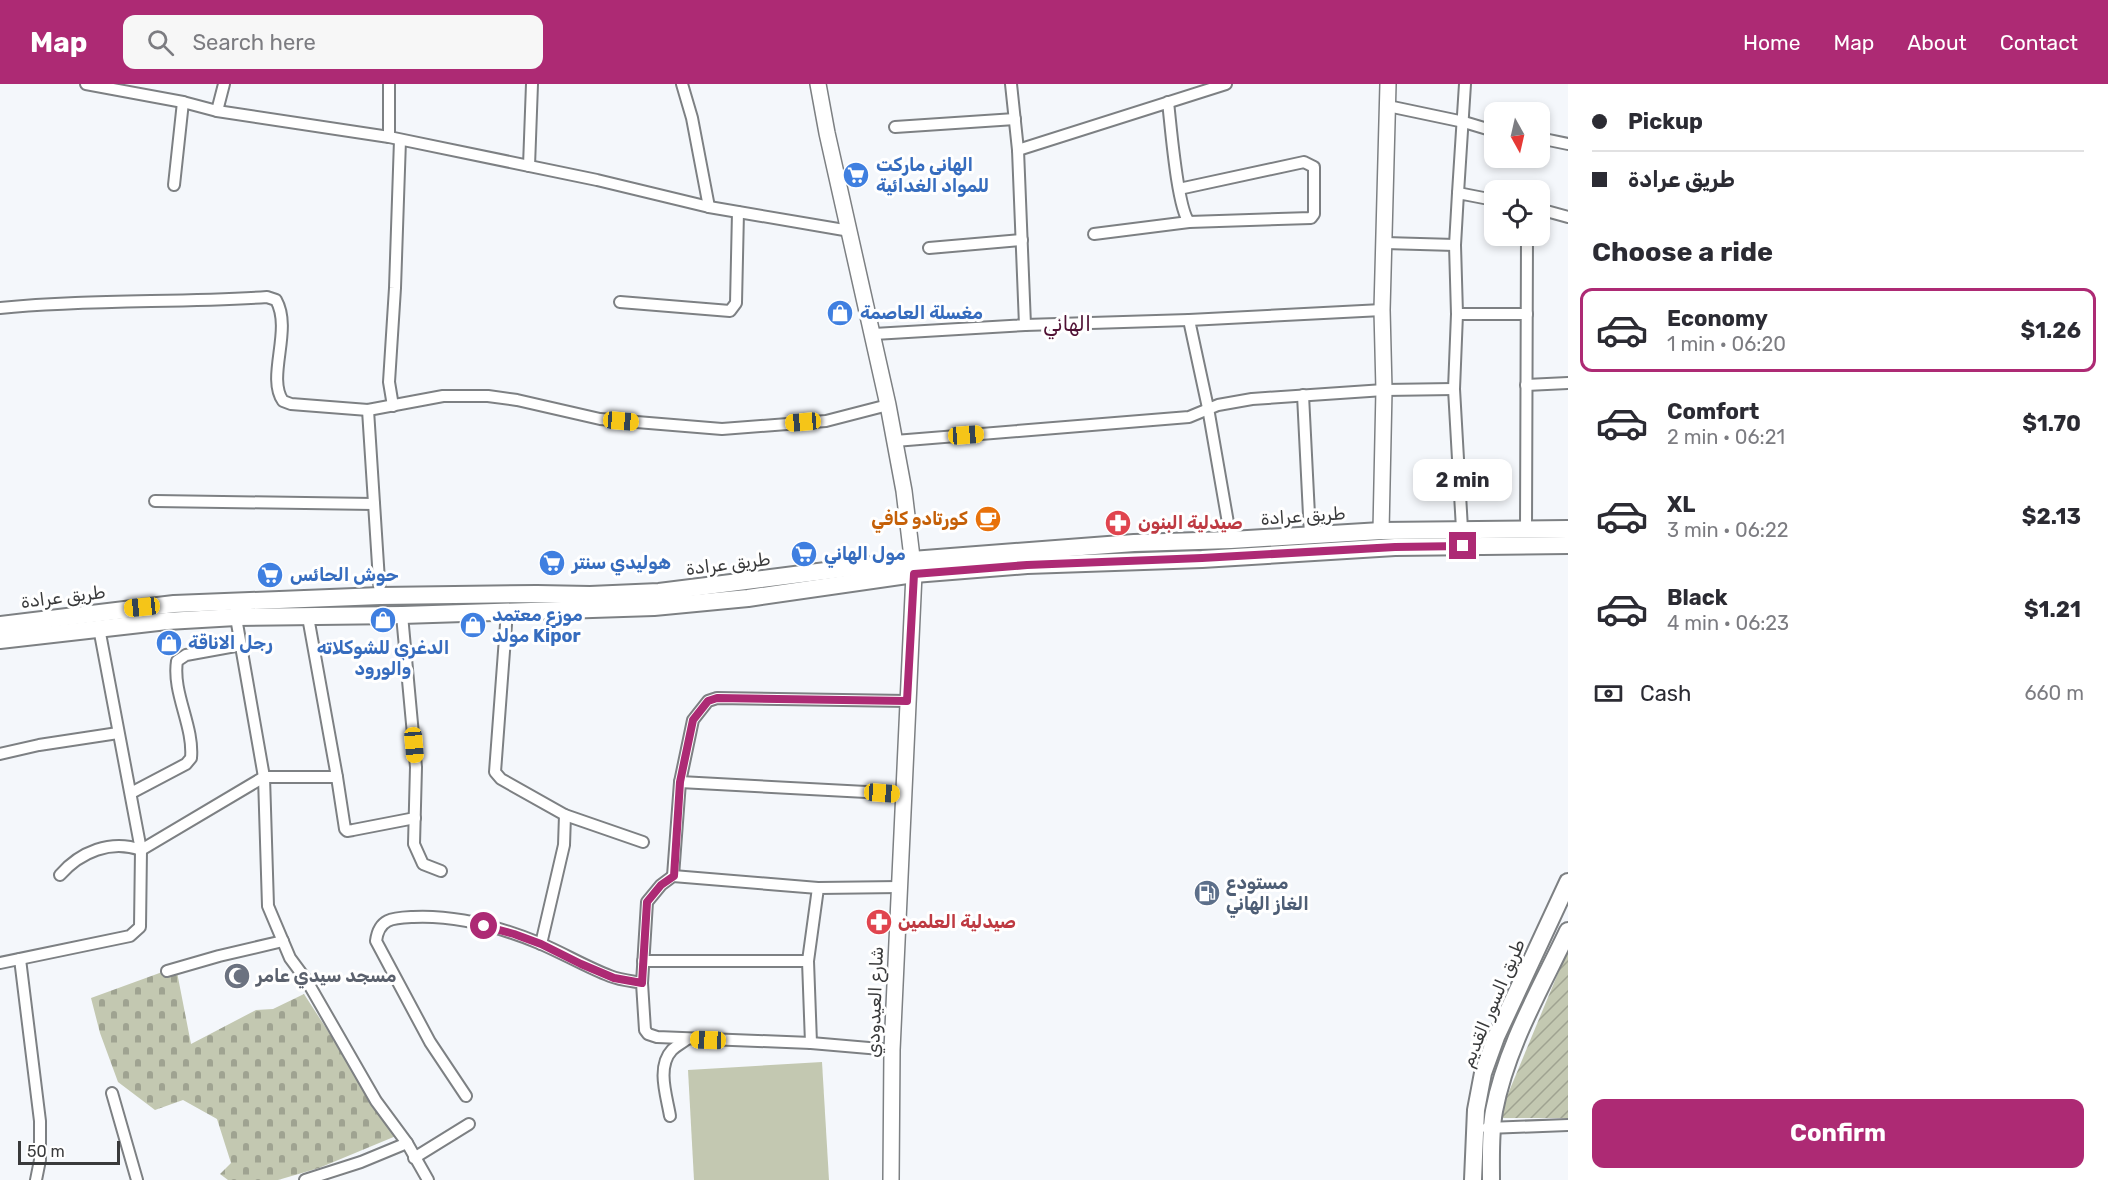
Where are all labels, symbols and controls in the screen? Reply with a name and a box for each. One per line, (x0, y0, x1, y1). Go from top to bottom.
search box (123, 15, 543, 69)
text: Map (30, 26, 87, 59)
icon: search (144, 26, 177, 59)
text: Search here (192, 29, 316, 56)
text: Home (1743, 30, 1800, 55)
text: Map (1833, 30, 1874, 55)
text: About (1907, 30, 1967, 55)
text: Contact (2000, 30, 2078, 55)
north arrow (1484, 102, 1550, 168)
map controls (1484, 102, 1550, 246)
text: Pickup (1628, 108, 1703, 135)
place label: الهاني ماركت للمواد الغدائية (876, 154, 989, 197)
supermarket icon: الهاني ماركت للمواد الغدائية (841, 160, 871, 190)
text: طريق عرادة (1628, 166, 1735, 193)
button: locate (1484, 180, 1550, 246)
text: Choose a ride (1592, 236, 1773, 268)
shop icon: مغسلة العاصمة (825, 298, 855, 328)
place label: مغسلة العاصمة (860, 302, 983, 324)
icon: car (1595, 303, 1649, 357)
text: Economy (1667, 305, 1768, 332)
district label: الهاني (1043, 311, 1091, 340)
text: $1.26 (2020, 317, 2081, 344)
text: 1 min · 06:20 (1667, 332, 1786, 356)
icon: car (1595, 396, 1649, 450)
text: Comfort (1667, 398, 1759, 425)
car (602, 410, 640, 432)
text: $1.70 (2022, 410, 2081, 437)
car (784, 411, 822, 433)
car (947, 425, 985, 445)
text: 2 min · 06:21 (1667, 425, 1785, 449)
callout: 2 min (1414, 459, 1512, 501)
text: 2 min (1435, 468, 1490, 492)
icon: car (1595, 489, 1649, 543)
text: XL (1667, 491, 1695, 518)
street label: طريق عرادة (1260, 502, 1346, 530)
text: $2.13 (2022, 503, 2081, 530)
cafe icon: كورتادو كافي (973, 504, 1003, 534)
place label: كورتادو كافي (871, 508, 968, 533)
pharmacy icon: صيدلية البنون (1103, 508, 1133, 538)
place label: صيدلية البنون (1138, 512, 1243, 534)
text: 3 min · 06:22 (1667, 518, 1788, 542)
route end (1449, 532, 1476, 559)
supermarket icon: مول الهاني (789, 539, 819, 569)
place label: مول الهاني (824, 543, 906, 568)
supermarket icon: هوليدي سنتر (537, 548, 567, 578)
street label: طريق عرادة (684, 548, 772, 580)
place label: هوليدي سنتر (571, 552, 671, 576)
supermarket icon: حوش الحائس (255, 560, 285, 590)
place label: حوش الحائس (290, 564, 399, 586)
street label: طريق عرادة (19, 581, 107, 613)
icon: car (1595, 582, 1649, 636)
text: Black (1667, 584, 1728, 611)
car (123, 596, 161, 618)
text: $1.21 (2024, 596, 2081, 623)
place label: موزع معتمد مولد Kipor (492, 604, 583, 647)
shop icon: الدغري للشوكلاته والورود (368, 605, 398, 635)
shop icon: موزع معتمد مولد Kipor (458, 610, 488, 640)
text: 4 min · 06:23 (1667, 611, 1789, 635)
shop icon: رجل الاناقة (154, 628, 184, 658)
place label: رجل الاناقة (188, 632, 273, 654)
place label: الدغري للشوكلاته والورود (317, 637, 449, 680)
icon: cash (1592, 677, 1625, 710)
text: Cash (1640, 680, 1691, 707)
text: 660 m (2025, 681, 2084, 705)
car (403, 726, 425, 764)
car (863, 783, 901, 803)
place label: مستودع الغاز الهاني (1226, 872, 1309, 918)
fuel station icon: مستودع الغاز الهاني (1192, 878, 1222, 908)
pharmacy icon: صيدلية العلمين (864, 907, 894, 937)
place label: صيدلية العلمين (898, 911, 1016, 933)
route start (470, 912, 497, 939)
street label: طريق السور القديم (1456, 936, 1531, 1071)
street label: شارع العيدودي (862, 946, 889, 1058)
mosque icon: مسجد سيدي عامر (222, 961, 252, 991)
place label: مسجد سيدي عامر (255, 965, 396, 989)
car (690, 1030, 726, 1050)
button: Confirm (1592, 1099, 2084, 1168)
scale bar (18, 1138, 120, 1166)
text: 50 m (27, 1142, 65, 1161)

